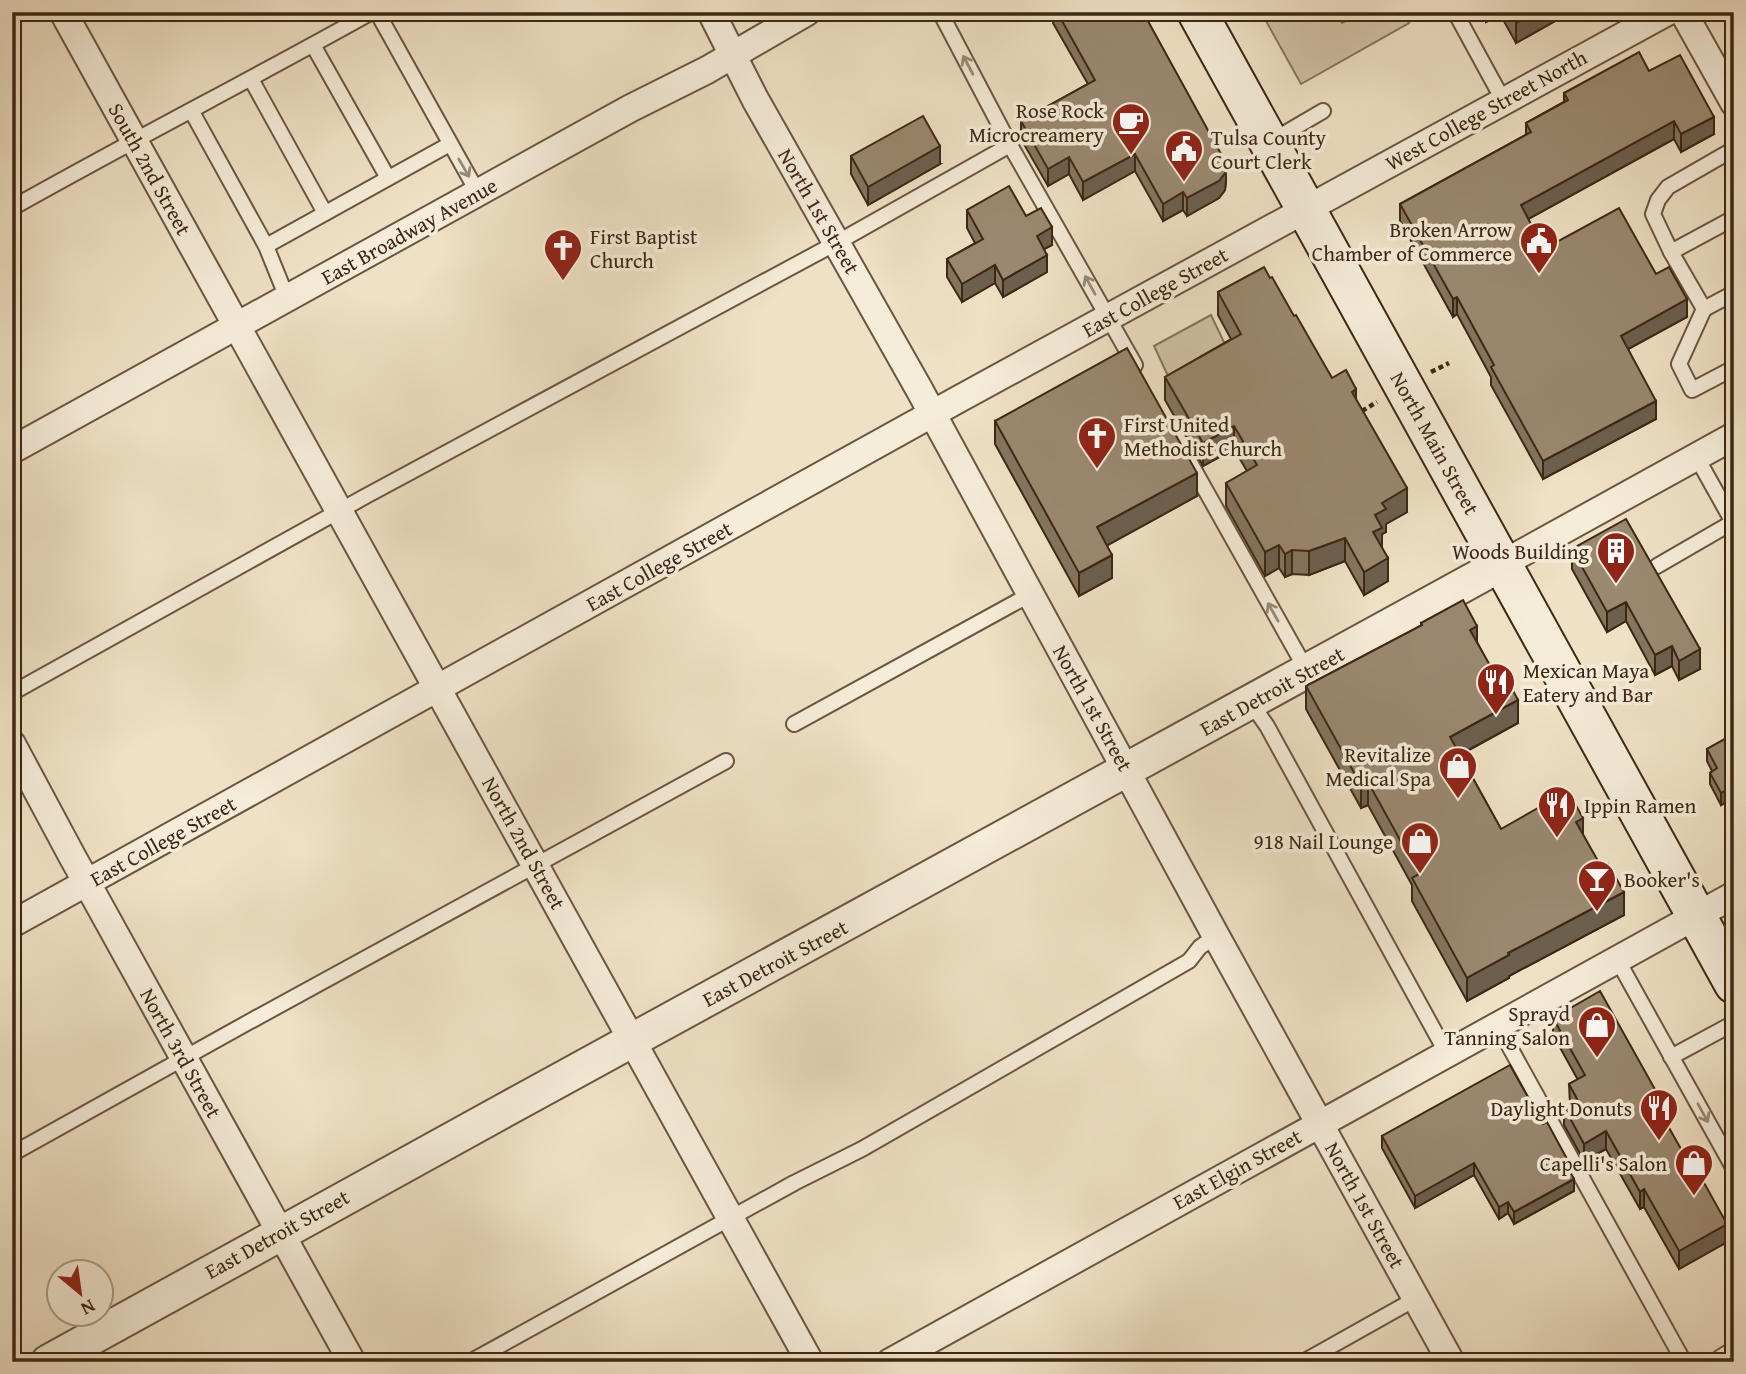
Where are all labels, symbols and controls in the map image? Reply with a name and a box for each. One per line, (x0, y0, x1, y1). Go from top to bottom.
street label: West College Street North (1380, 42, 1593, 178)
one-way arrow (960, 55, 974, 76)
place label: Rose Rock Microcreamery (969, 95, 1105, 150)
street label: South 2nd Street (101, 97, 199, 241)
cafe icon: Rose Rock Microcreamery (1110, 101, 1152, 156)
place label: Tulsa County Court Clerk (1211, 122, 1327, 177)
public building icon: Tulsa County Court Clerk (1163, 128, 1205, 183)
street label: North 1st Street (770, 142, 868, 280)
one-way arrow (457, 158, 471, 178)
street label: East Broadway Avenue (315, 170, 503, 292)
place label: Broken Arrow Chamber of Commerce (1312, 214, 1512, 269)
public building icon: Broken Arrow Chamber of Commerce (1518, 220, 1560, 275)
place label: First Baptist Church (590, 221, 698, 276)
church icon: First Baptist Church (542, 227, 584, 282)
street label: East College Street (1076, 239, 1234, 345)
one-way arrow (1083, 275, 1096, 296)
street label: North Main Street (1383, 366, 1488, 521)
place label: First United Methodist Church (1124, 409, 1282, 464)
church icon: First United Methodist Church (1076, 415, 1118, 470)
street label: East College Street (580, 513, 738, 619)
building icon: Woods Building (1595, 530, 1637, 585)
place label: Woods Building (1452, 536, 1590, 567)
one-way arrow (1266, 602, 1280, 622)
street label: East Detroit Street (1194, 638, 1350, 744)
street label: North 1st Street (1045, 639, 1141, 777)
place label: Mexican Maya Eatery and Bar (1523, 655, 1653, 710)
restaurant icon: Mexican Maya Eatery and Bar (1475, 661, 1517, 716)
place label: Revitalize Medical Spa (1326, 739, 1431, 794)
shop icon: Revitalize Medical Spa (1437, 745, 1479, 800)
street label: North 2nd Street (475, 771, 574, 916)
restaurant icon: Ippin Ramen (1536, 784, 1578, 839)
street label: East College Street (84, 788, 242, 894)
place label: Ippin Ramen (1584, 790, 1696, 821)
shop icon: 918 Nail Lounge (1399, 820, 1441, 875)
place label: 918 Nail Lounge (1254, 826, 1393, 857)
bar icon: Booker's (1576, 858, 1618, 913)
place label: Booker's (1624, 864, 1700, 895)
street label: East Detroit Street (697, 911, 854, 1014)
street label: North 3rd Street (132, 982, 230, 1124)
place label: Sprayd Tanning Salon (1444, 998, 1571, 1053)
shop icon: Sprayd Tanning Salon (1576, 1004, 1618, 1059)
restaurant icon: Daylight Donuts (1638, 1087, 1680, 1142)
place label: Daylight Donuts (1490, 1093, 1632, 1124)
one-way arrow (1697, 1102, 1710, 1123)
street label: East Elgin Street (1167, 1120, 1308, 1217)
street label: North 1st Street (1317, 1136, 1413, 1274)
shop icon: Capelli's Salon (1673, 1142, 1715, 1197)
place label: Capelli's Salon (1540, 1148, 1667, 1179)
street label: East Detroit Street (199, 1181, 355, 1287)
north arrow (46, 1258, 116, 1328)
text: N (76, 1293, 101, 1323)

